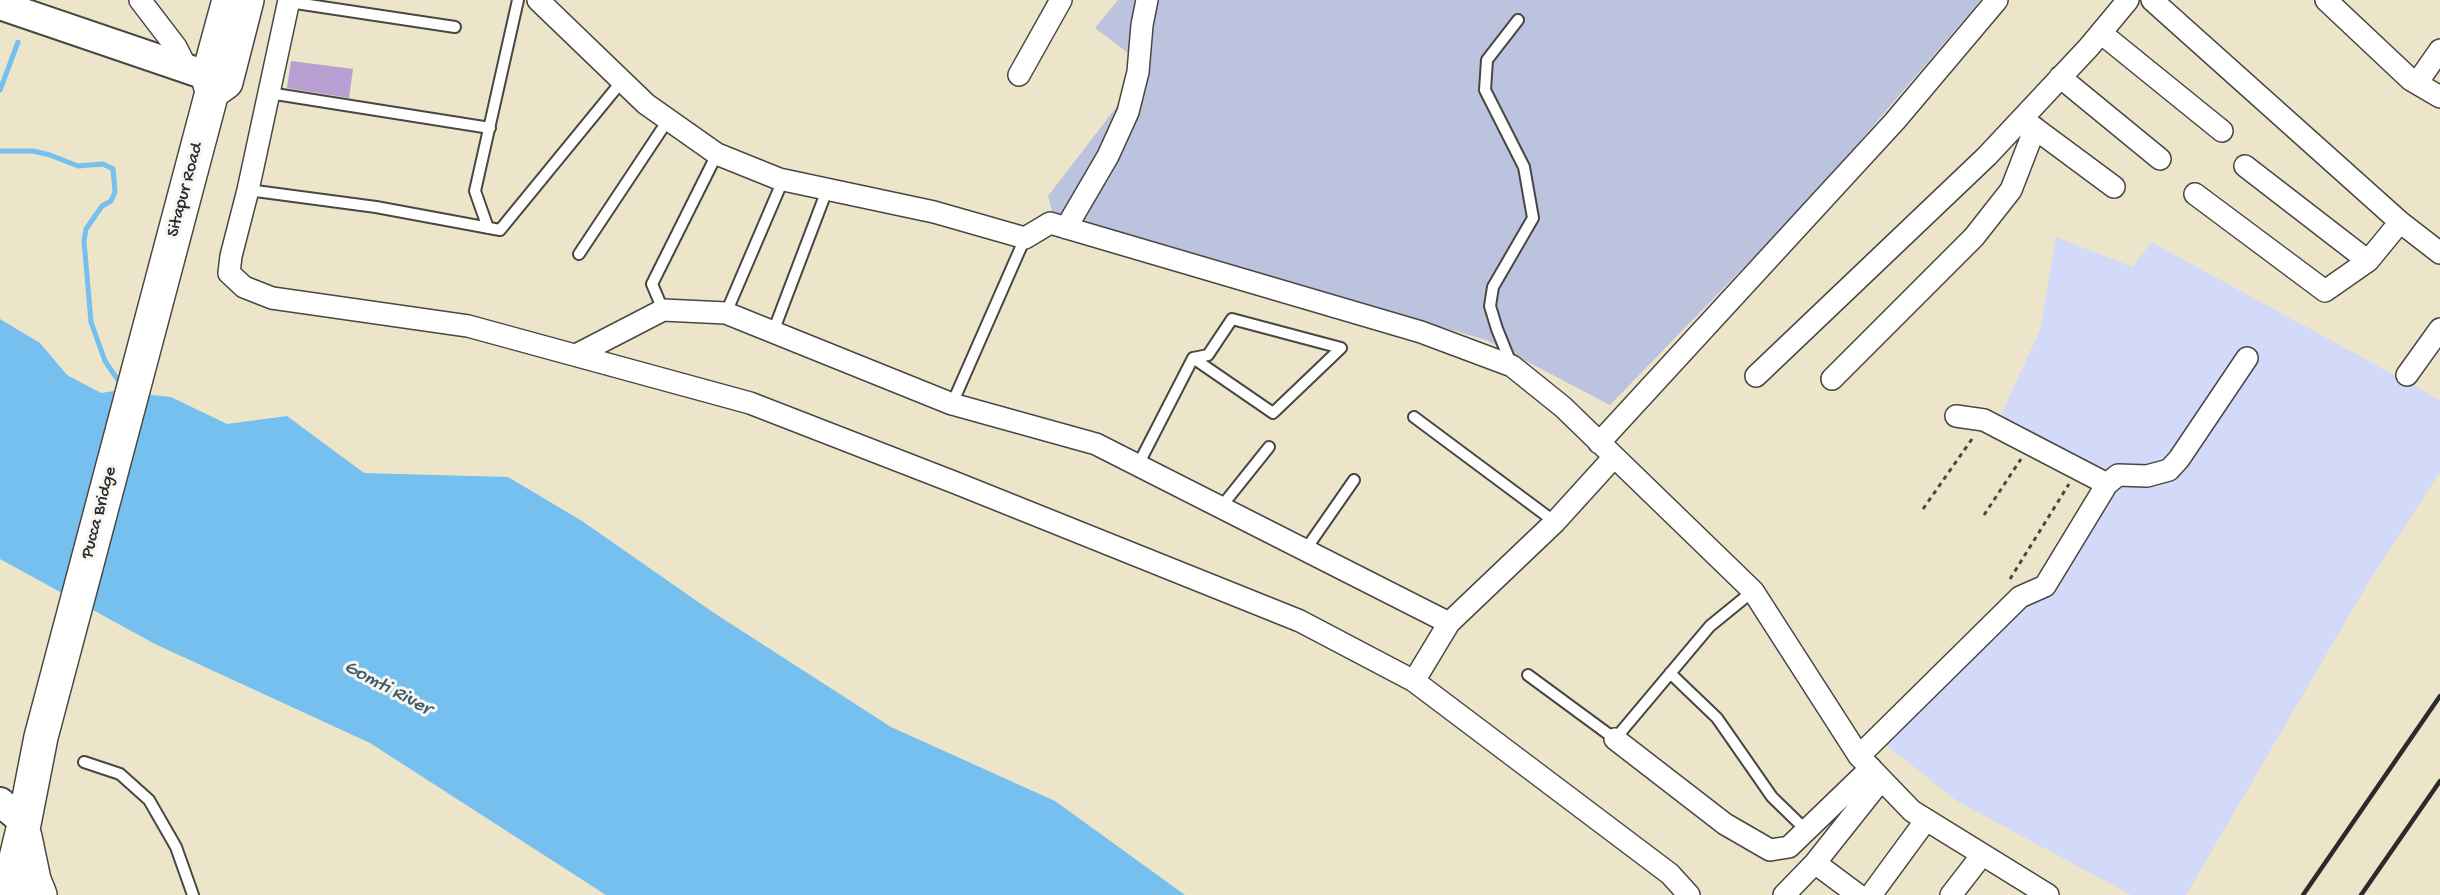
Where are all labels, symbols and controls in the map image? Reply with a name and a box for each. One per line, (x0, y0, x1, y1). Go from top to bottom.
street label: Sitapur Road (163, 140, 209, 240)
street label: Pucca Bridge (77, 465, 123, 561)
water label: Gomti River (339, 656, 435, 722)

